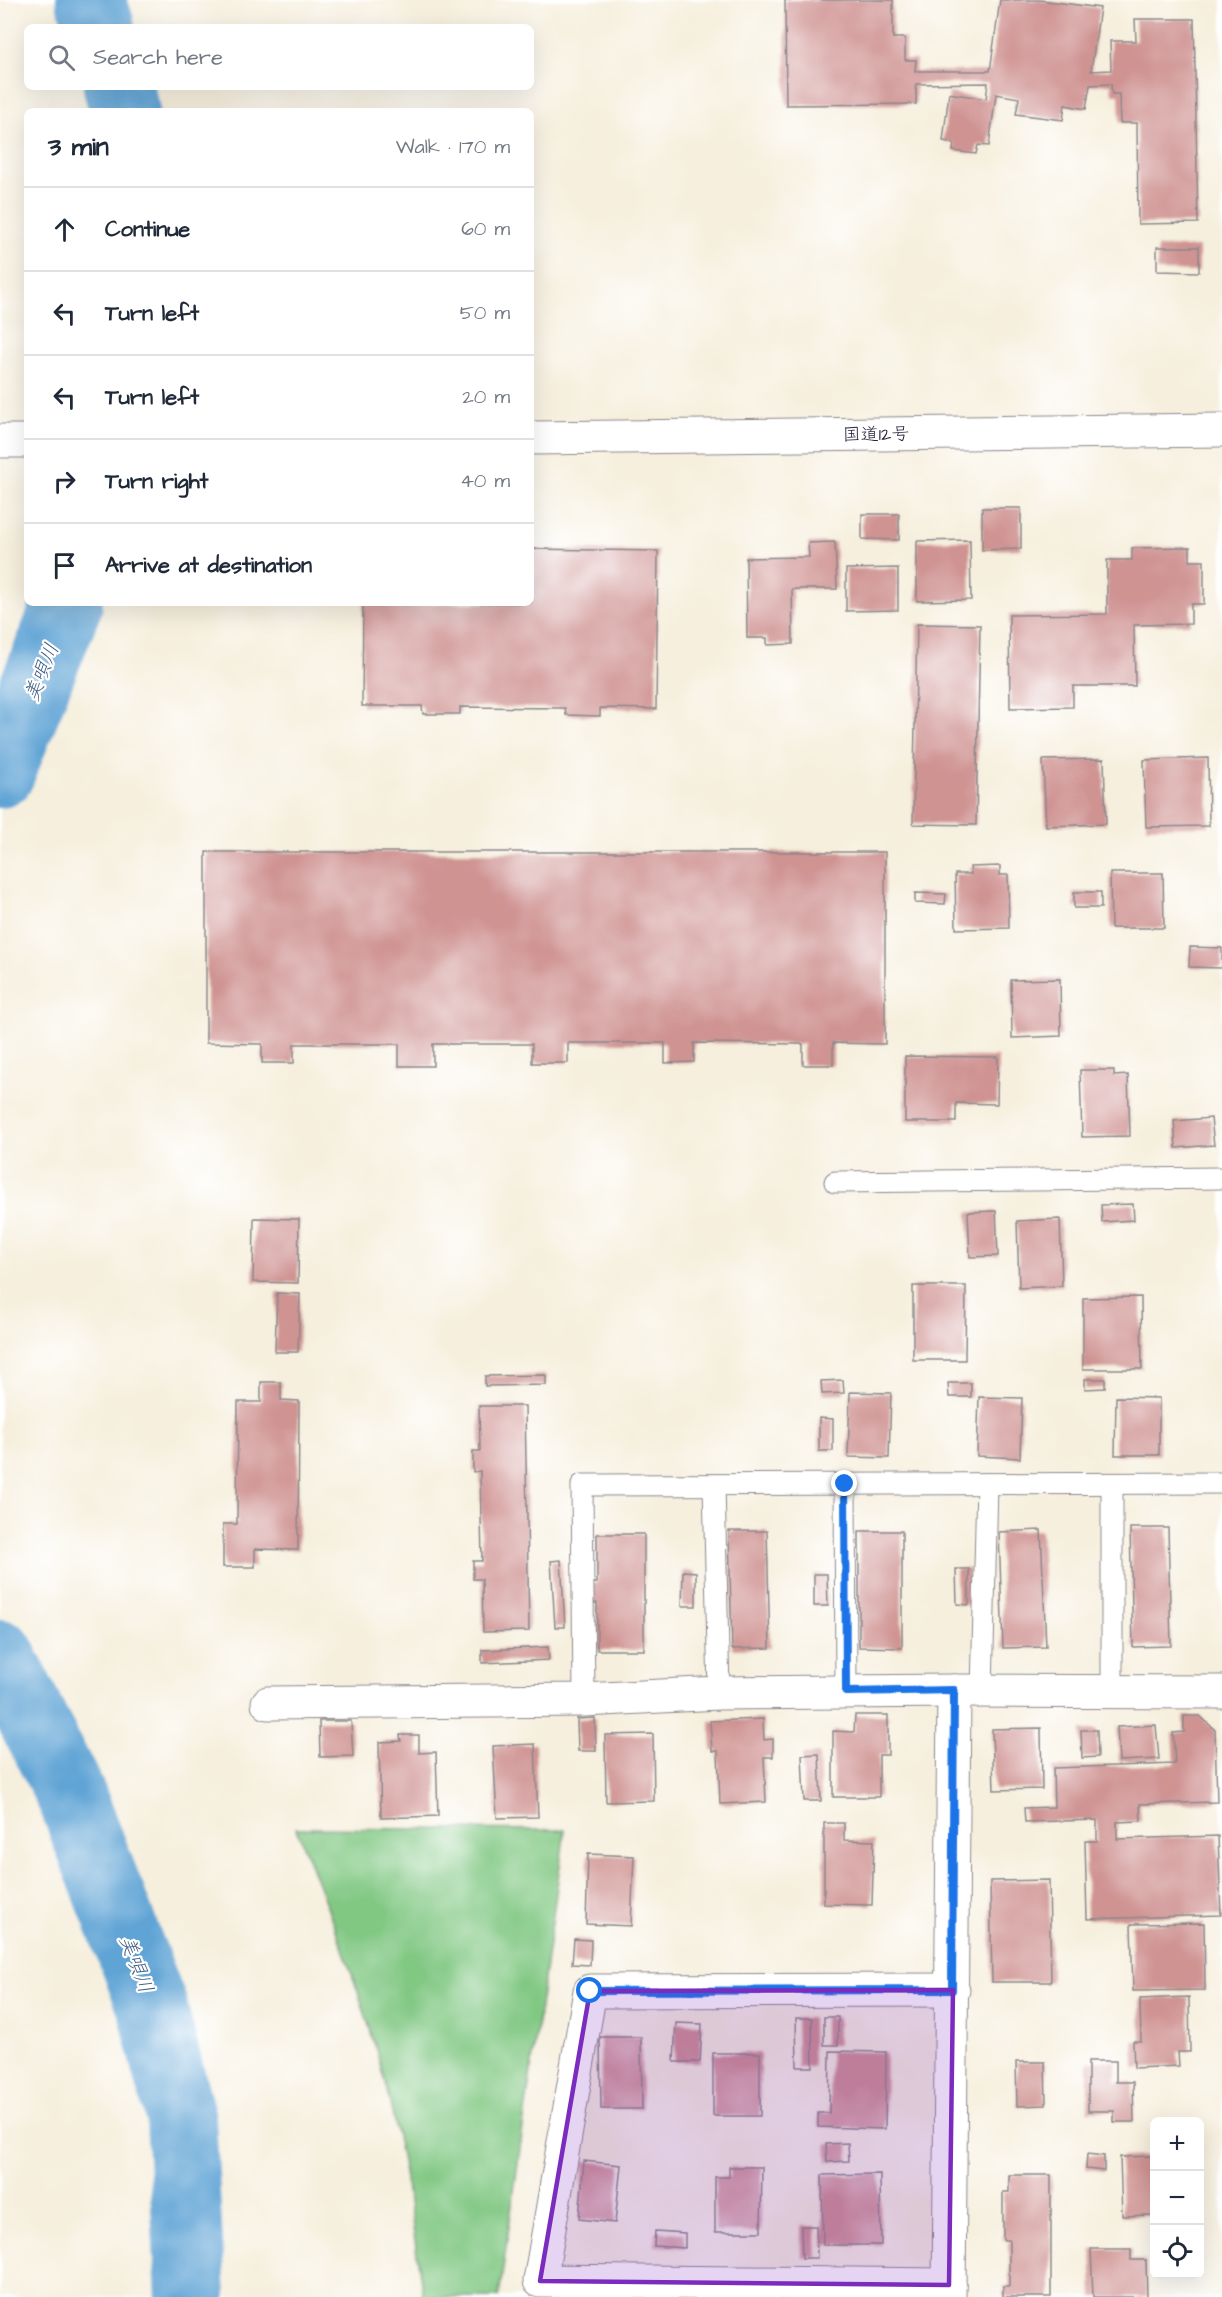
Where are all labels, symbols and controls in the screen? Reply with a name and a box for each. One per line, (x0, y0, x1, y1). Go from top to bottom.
search box (24, 24, 534, 90)
icon: search (45, 41, 78, 74)
text: Search here (93, 42, 223, 73)
text: 3 min (48, 129, 109, 165)
text: Walk · 170 m (396, 133, 510, 161)
icon: ahead (48, 213, 81, 246)
text: Continue (105, 214, 190, 245)
text: 60 m (461, 215, 510, 243)
icon: left (48, 297, 81, 330)
text: Turn left (105, 298, 199, 329)
text: 50 m (460, 299, 510, 327)
icon: left (48, 381, 81, 414)
text: Turn left (105, 382, 199, 413)
text: 20 m (462, 383, 510, 411)
street label: 国道12号 (842, 421, 910, 448)
icon: right (48, 465, 81, 498)
text: Turn right (105, 466, 208, 497)
text: 40 m (460, 467, 510, 495)
icon: arrive (48, 549, 81, 582)
text: Arrive at destination (105, 550, 312, 581)
water label: 美唄川 (18, 639, 66, 705)
route end (831, 1470, 857, 1496)
water label: 美唄川 (112, 1931, 160, 1997)
route start (576, 1977, 602, 2003)
map controls (1150, 2117, 1204, 2279)
button: + (1150, 2117, 1204, 2171)
button: − (1150, 2171, 1204, 2225)
button: locate (1150, 2225, 1204, 2279)

